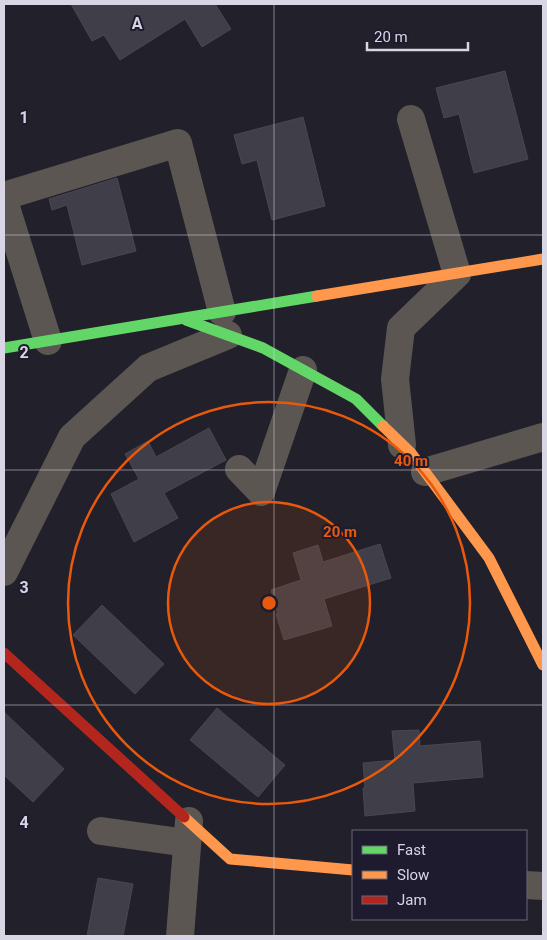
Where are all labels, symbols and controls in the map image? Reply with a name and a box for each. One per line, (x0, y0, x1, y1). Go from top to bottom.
text: A (132, 14, 143, 33)
scale bar (367, 20, 468, 52)
text: 20 m (374, 28, 408, 46)
text: 1 (19, 108, 29, 127)
text: 2 (19, 343, 29, 362)
text: 40 m (394, 452, 428, 470)
text: 20 m (323, 523, 357, 541)
text: 3 (19, 578, 29, 597)
centre of rings (260, 594, 278, 612)
text: 4 (19, 813, 29, 832)
legend (352, 830, 527, 920)
text: Fast (397, 841, 426, 859)
text: Slow (397, 866, 429, 884)
text: Jam (397, 891, 427, 909)

